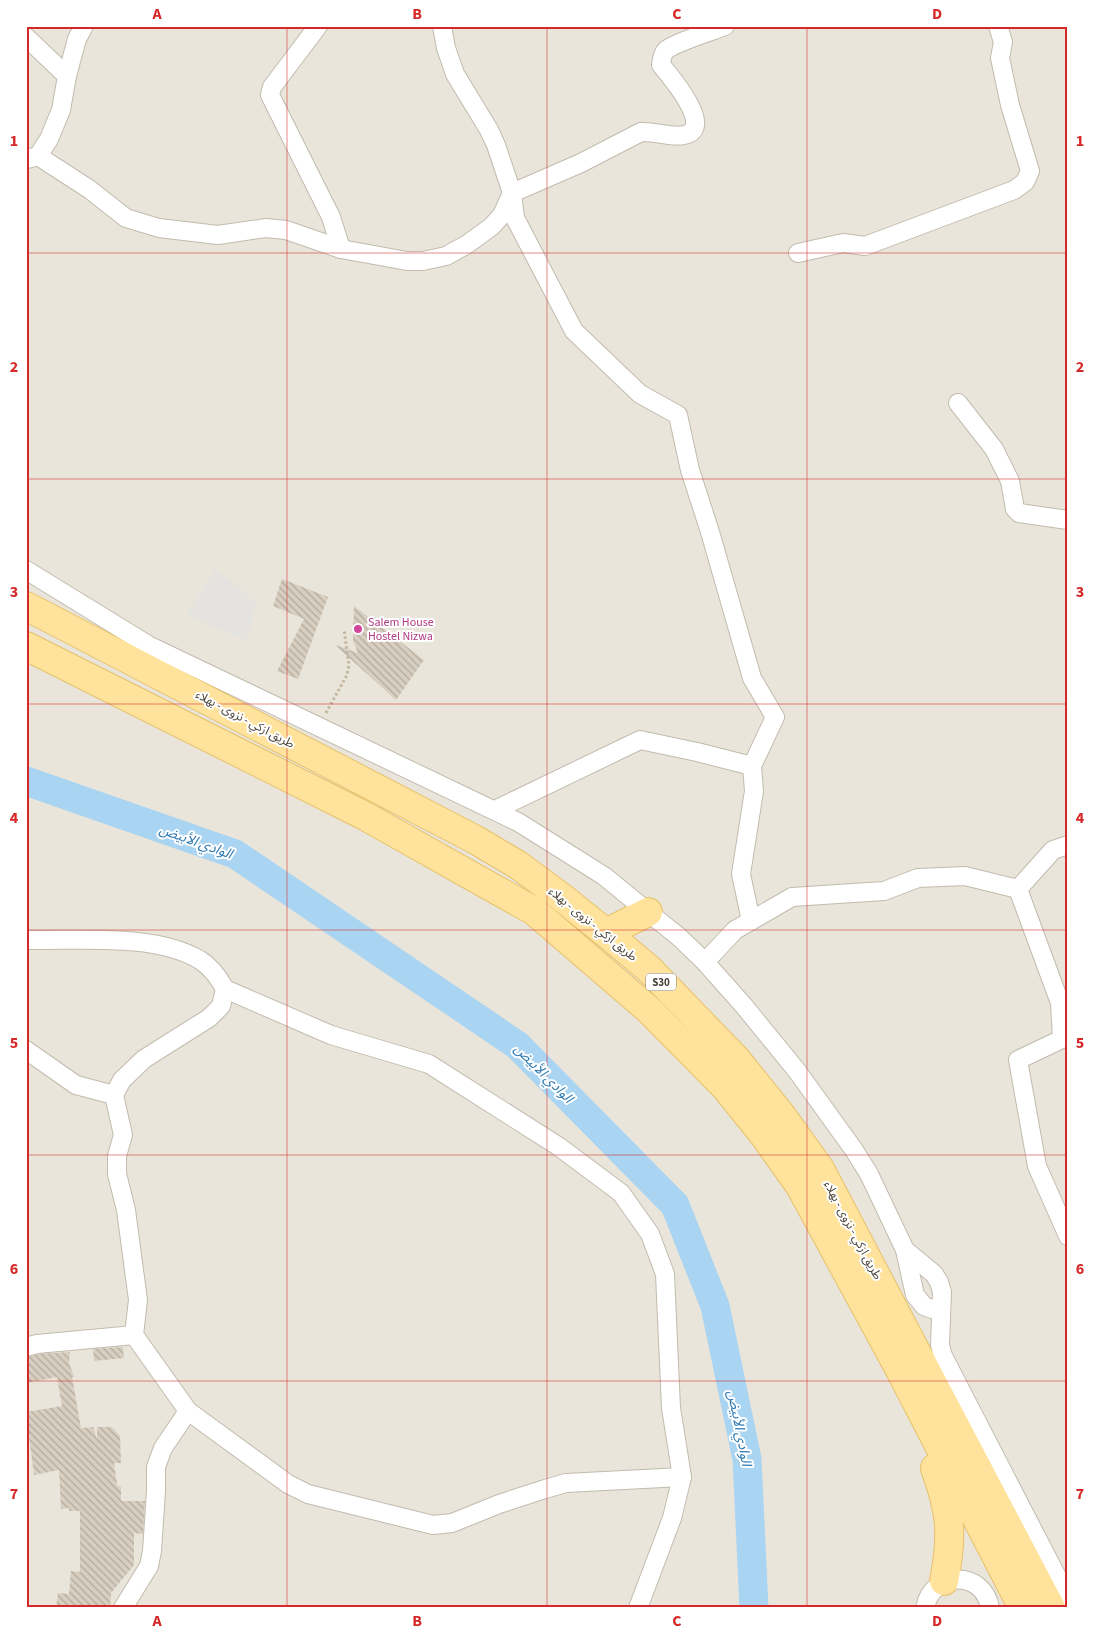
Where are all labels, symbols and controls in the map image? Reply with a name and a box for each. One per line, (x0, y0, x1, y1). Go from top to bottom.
text: A (151, 3, 162, 25)
text: B (412, 3, 422, 25)
text: C (672, 3, 682, 25)
text: D (932, 3, 942, 25)
text: 1 (10, 130, 18, 152)
text: 1 (1076, 130, 1084, 152)
text: 2 (10, 356, 18, 378)
text: 2 (1076, 356, 1084, 378)
text: 3 (10, 581, 18, 603)
text: 3 (1076, 581, 1084, 603)
place label: Salem House Hostel Nizwa (368, 614, 434, 645)
marker: Salem House Hostel Nizwa (352, 623, 364, 635)
street label: طريق ازكي - نزوى - بهلاء (192, 686, 297, 753)
text: 4 (10, 807, 19, 829)
text: 4 (1076, 807, 1085, 829)
water label: الوادي الأبيض (156, 819, 237, 865)
street label: طريق ازكي - نزوى - بهلاء (544, 883, 641, 966)
road number: S30 (646, 974, 676, 990)
text: 5 (10, 1032, 18, 1054)
text: 5 (1076, 1032, 1084, 1054)
water label: الوادي الأبيض (509, 1040, 579, 1109)
street label: طريق ازكي - نزوى - بهلاء (819, 1178, 886, 1283)
text: 6 (10, 1258, 18, 1280)
text: 6 (1076, 1258, 1084, 1280)
water label: الوادي الأبيض (722, 1389, 756, 1469)
text: 7 (10, 1483, 18, 1505)
text: 7 (1076, 1483, 1084, 1505)
text: A (151, 1610, 162, 1632)
text: B (412, 1610, 422, 1632)
text: C (672, 1610, 682, 1632)
text: D (932, 1610, 942, 1632)

